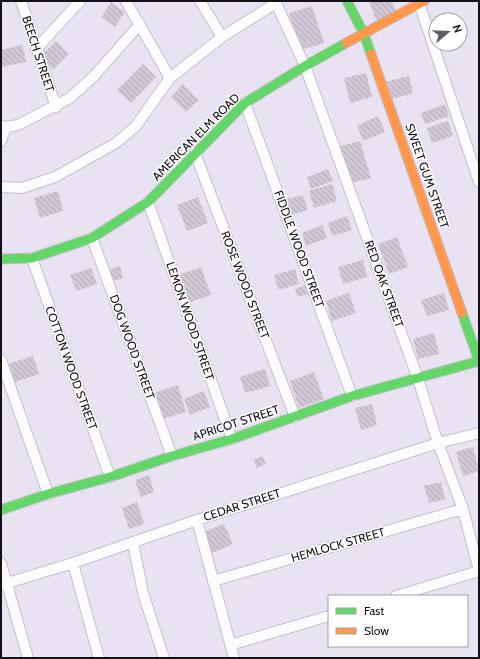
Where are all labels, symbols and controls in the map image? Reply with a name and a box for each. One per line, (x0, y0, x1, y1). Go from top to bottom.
north arrow (428, 12, 468, 52)
street label: BEECH STREET (19, 14, 58, 94)
text: N (450, 23, 465, 35)
street label: AMERICAN ELM ROAD (149, 90, 243, 184)
street label: SWEET GUM STREET (402, 121, 453, 231)
street label: FIDDLE WOOD STREET (271, 188, 328, 310)
street label: ROSE WOOD STREET (218, 229, 273, 341)
street label: RED OAK STREET (362, 238, 407, 330)
street label: LEMON WOOD STREET (163, 260, 218, 383)
street label: DOG WOOD STREET (107, 292, 159, 402)
street label: COTTON WOOD STREET (42, 304, 101, 432)
street label: APRICOT STREET (191, 401, 282, 444)
street label: CEDAR STREET (201, 485, 283, 524)
street label: HEMLOCK STREET (289, 524, 387, 565)
legend (328, 595, 468, 647)
text: Fast (364, 603, 384, 618)
text: Slow (364, 623, 389, 638)

